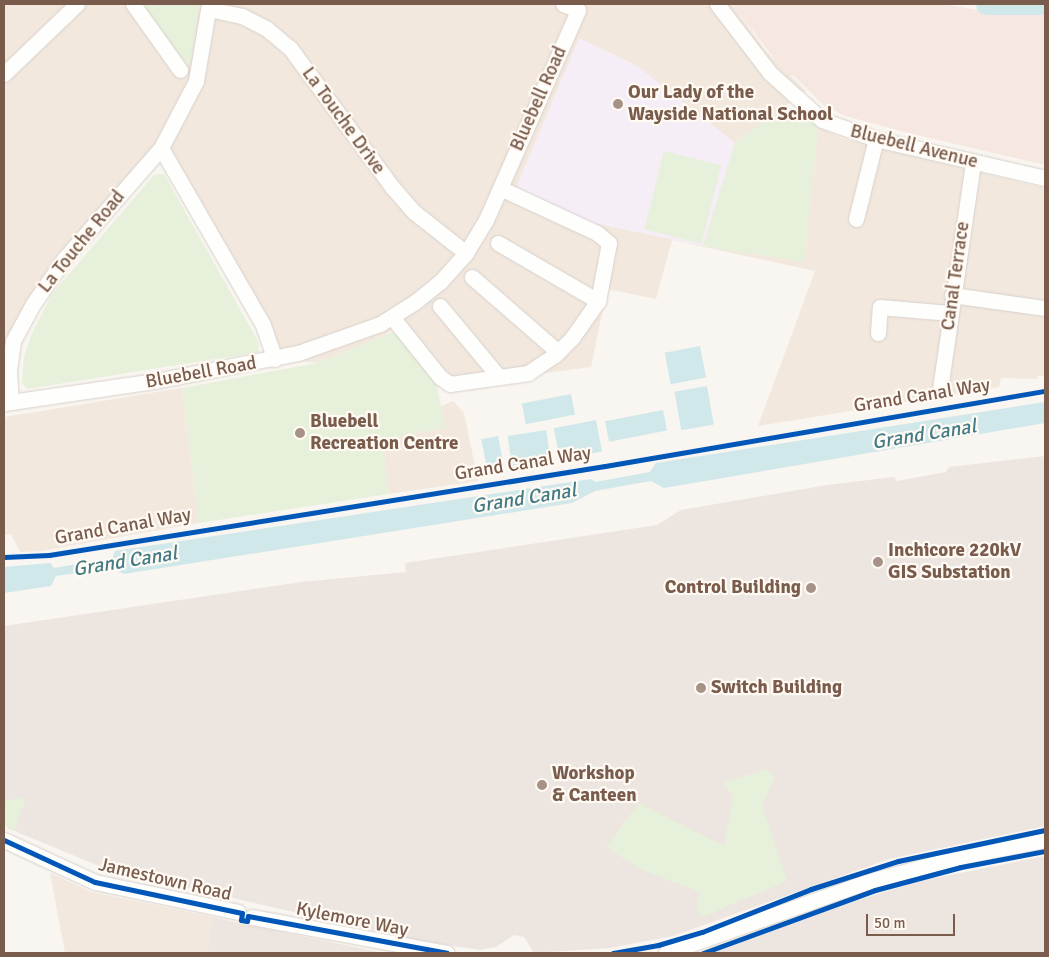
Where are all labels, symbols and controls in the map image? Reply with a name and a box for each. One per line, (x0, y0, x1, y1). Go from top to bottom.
street label: Bluebell Road (506, 43, 572, 155)
street label: La Touche Drive (296, 63, 390, 179)
place label: Our Lady of the Wayside National School (628, 82, 833, 126)
marker: Our Lady of the Wayside National School (612, 98, 624, 110)
street label: Bluebell Avenue (848, 120, 980, 174)
street label: La Touche Road (34, 186, 130, 298)
street label: Canal Terrace (937, 220, 975, 332)
street label: Bluebell Road (144, 352, 258, 394)
street label: Grand Canal Way (852, 374, 992, 418)
place label: Bluebell Recreation Centre (310, 411, 459, 455)
water label: Grand Canal (870, 414, 978, 454)
marker: Bluebell Recreation Centre (294, 427, 306, 439)
street label: Grand Canal Way (453, 442, 593, 486)
water label: Grand Canal (470, 478, 578, 518)
street label: Grand Canal Way (53, 504, 193, 550)
place label: Inchicore 220kV GIS Substation (888, 540, 1021, 584)
water label: Grand Canal (71, 541, 179, 581)
marker: Inchicore 220kV GIS Substation (872, 556, 884, 568)
place label: Control Building (665, 577, 801, 599)
marker: Control Building (805, 582, 817, 594)
place label: Switch Building (711, 677, 842, 699)
marker: Switch Building (695, 682, 707, 694)
place label: Workshop & Canteen (552, 763, 637, 807)
marker: Workshop & Canteen (536, 779, 548, 791)
street label: Jamestown Road (96, 854, 234, 906)
street label: Kylemore Way (294, 898, 410, 942)
scale bar (869, 904, 958, 936)
text: 50 m (874, 914, 905, 932)

